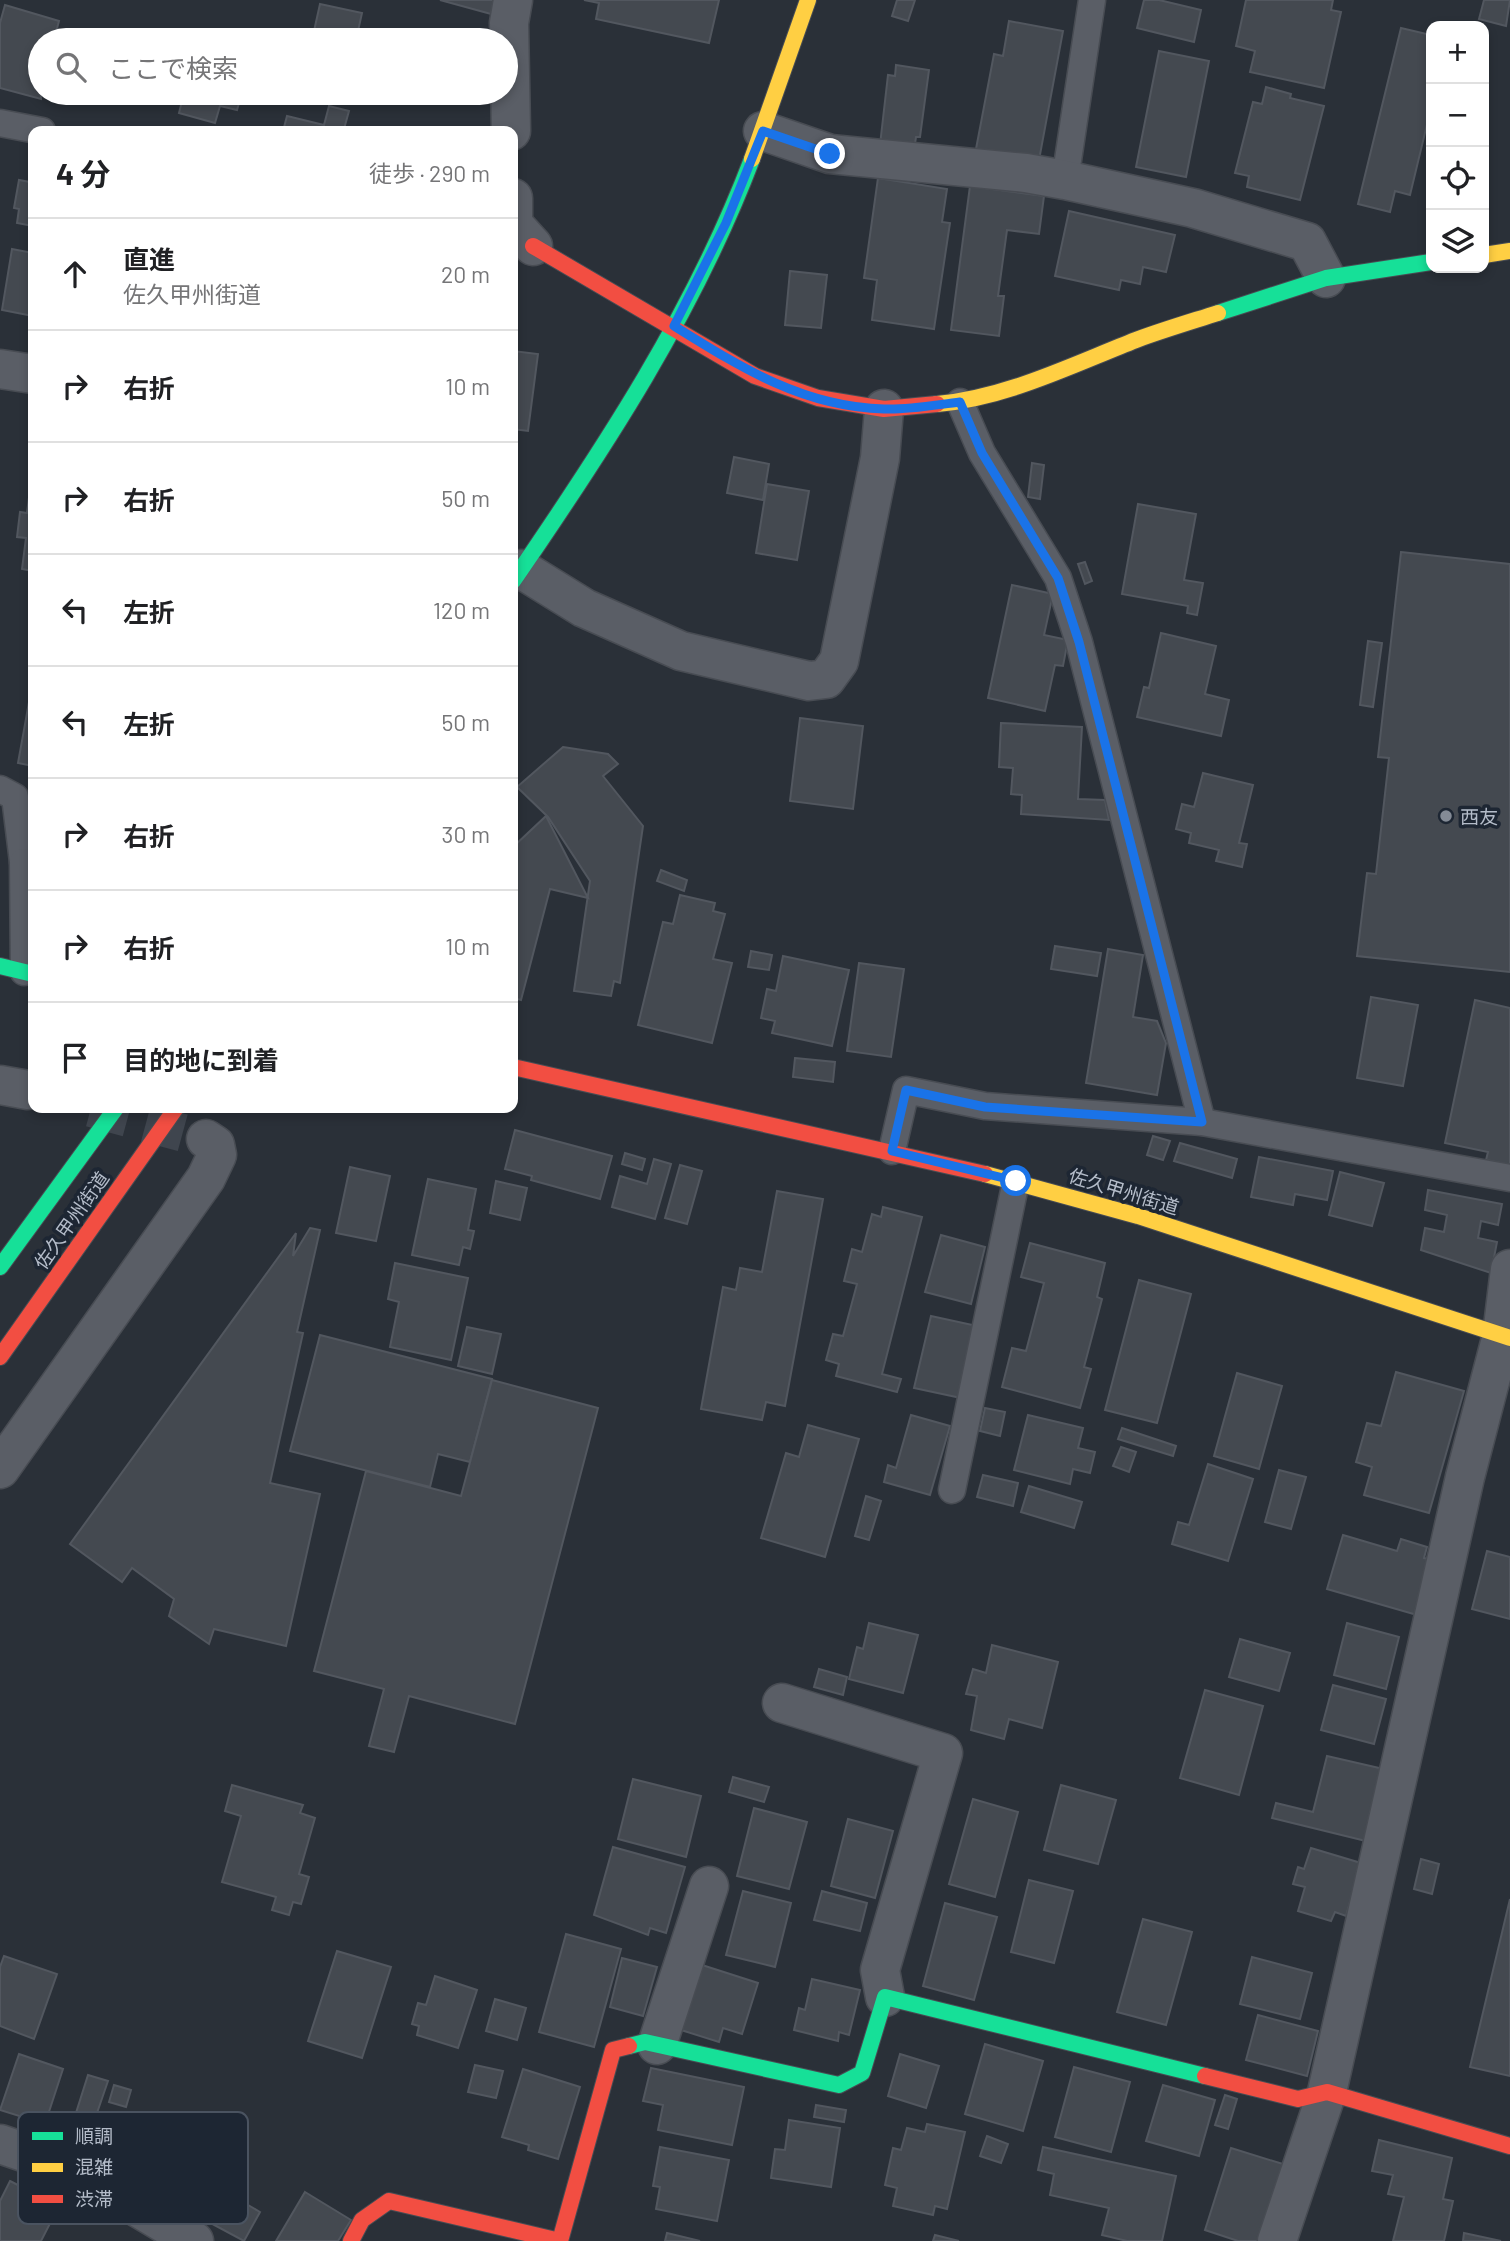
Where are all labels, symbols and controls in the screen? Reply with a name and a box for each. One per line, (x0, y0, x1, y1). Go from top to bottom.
map controls (1426, 21, 1489, 273)
button: + (1426, 21, 1489, 84)
search box (28, 28, 518, 105)
icon: search (52, 48, 90, 86)
text: ここで検索 (108, 52, 238, 83)
button: − (1426, 84, 1489, 147)
route end (814, 138, 845, 169)
button: locate (1426, 147, 1489, 210)
text: 4 分 (56, 155, 110, 191)
text: 徒歩 · 290 m (369, 159, 490, 187)
button: layers (1426, 210, 1489, 273)
text: 直進 (123, 243, 175, 274)
icon: ahead (56, 255, 94, 293)
text: 20 m (441, 260, 490, 288)
text: 佐久甲州街道 (123, 280, 261, 308)
icon: right (56, 367, 94, 405)
text: 右折 (123, 372, 175, 403)
text: 10 m (445, 372, 490, 400)
icon: right (56, 479, 94, 517)
text: 右折 (123, 484, 175, 515)
text: 50 m (442, 484, 490, 512)
icon: left (56, 591, 94, 629)
text: 左折 (123, 596, 175, 627)
text: 120 m (433, 596, 490, 624)
icon: left (56, 703, 94, 741)
text: 左折 (123, 708, 175, 739)
text: 50 m (442, 708, 490, 736)
place label: 西友 (1460, 805, 1498, 828)
marker: 西友 (1438, 808, 1454, 824)
icon: right (56, 815, 94, 853)
text: 右折 (123, 820, 175, 851)
text: 30 m (442, 820, 490, 848)
icon: right (56, 927, 94, 965)
text: 右折 (123, 932, 175, 963)
text: 10 m (445, 932, 490, 960)
icon: arrive (56, 1039, 94, 1077)
text: 目的地に到着 (123, 1044, 279, 1075)
street label: 佐久甲州街道 (1066, 1163, 1182, 1219)
route start (1000, 1165, 1031, 1196)
street label: 佐久甲州街道 (29, 1167, 113, 1273)
legend (18, 2112, 248, 2224)
text: 順調 (75, 2124, 113, 2147)
text: 混雑 (75, 2155, 113, 2178)
text: 渋滞 (75, 2187, 113, 2210)

